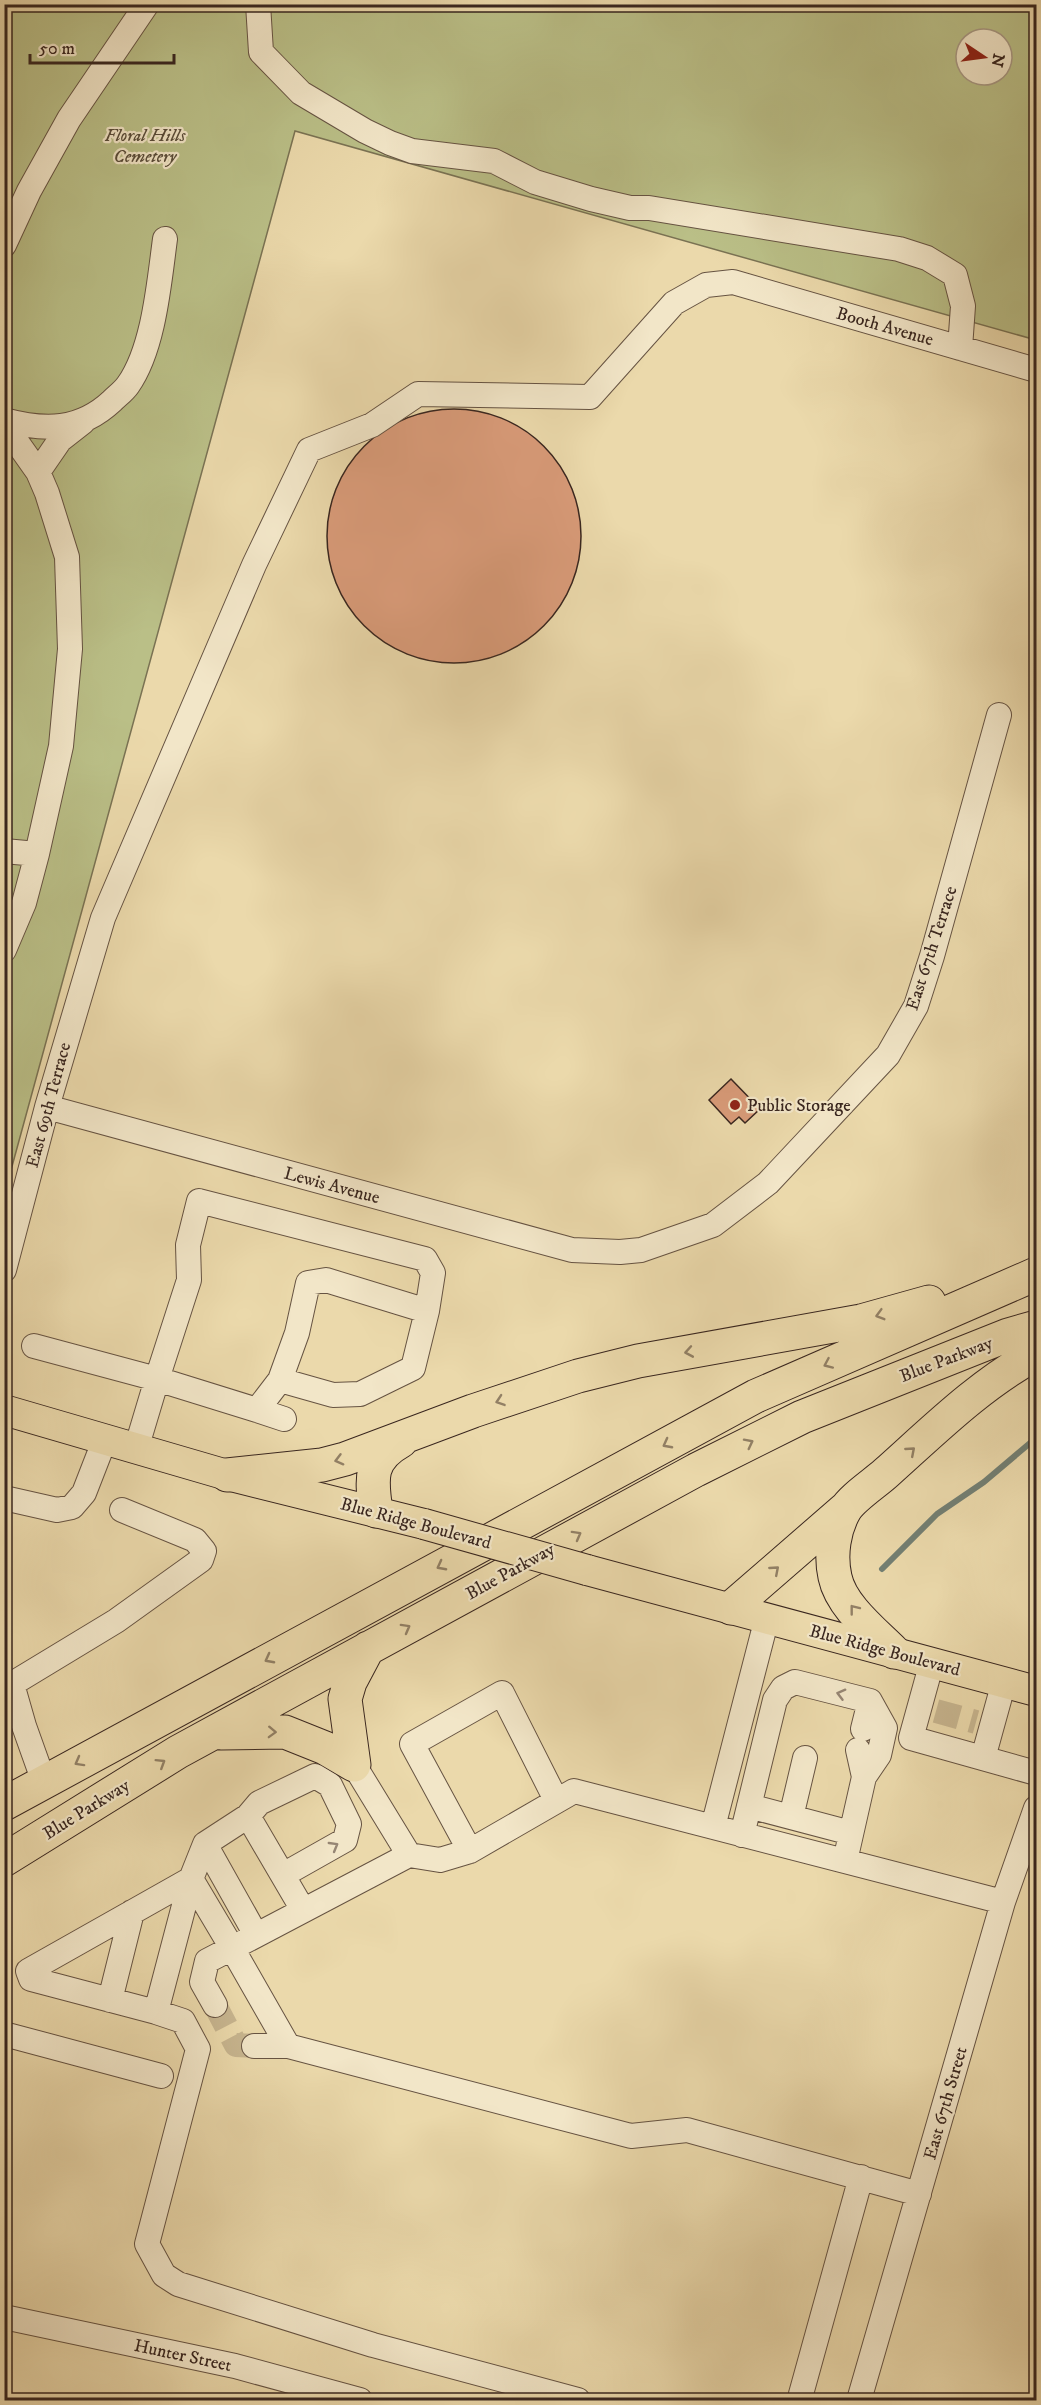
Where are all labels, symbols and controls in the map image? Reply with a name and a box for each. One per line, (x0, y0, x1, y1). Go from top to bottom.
scale bar (30, 27, 174, 65)
north arrow (954, 27, 1014, 87)
text: 50 m (39, 38, 75, 60)
text: N (986, 51, 1009, 69)
park label: Floral Hills Cemetery (105, 125, 186, 168)
street label: Booth Avenue (834, 303, 936, 351)
street label: East 67th Terrace (901, 883, 962, 1013)
street label: East 69th Terrace (22, 1040, 76, 1170)
place label: Public Storage (747, 1095, 851, 1117)
marker: Public Storage (728, 1098, 742, 1112)
street label: Lewis Avenue (281, 1163, 382, 1209)
one-way arrow (875, 1308, 885, 1321)
street label: Blue Parkway (897, 1332, 996, 1388)
one-way arrow (684, 1345, 694, 1358)
one-way arrow (824, 1357, 835, 1369)
one-way arrow (495, 1393, 506, 1406)
one-way arrow (663, 1437, 674, 1448)
one-way arrow (743, 1439, 754, 1451)
one-way arrow (904, 1447, 915, 1458)
one-way arrow (334, 1453, 344, 1466)
street label: Blue Ridge Boulevard (338, 1493, 494, 1555)
one-way arrow (571, 1531, 581, 1542)
street label: Blue Parkway (462, 1538, 559, 1605)
one-way arrow (436, 1559, 447, 1570)
one-way arrow (768, 1566, 779, 1577)
one-way arrow (850, 1605, 861, 1616)
street label: Blue Ridge Boulevard (807, 1620, 963, 1682)
one-way arrow (400, 1624, 410, 1635)
one-way arrow (265, 1652, 275, 1663)
one-way arrow (837, 1688, 847, 1701)
one-way arrow (267, 1726, 276, 1738)
one-way arrow (75, 1755, 85, 1766)
one-way arrow (155, 1758, 165, 1770)
street label: Blue Parkway (39, 1774, 134, 1845)
one-way arrow (328, 1842, 338, 1853)
street label: East 67th Street (919, 2044, 973, 2162)
street label: Hunter Street (132, 2335, 234, 2377)

